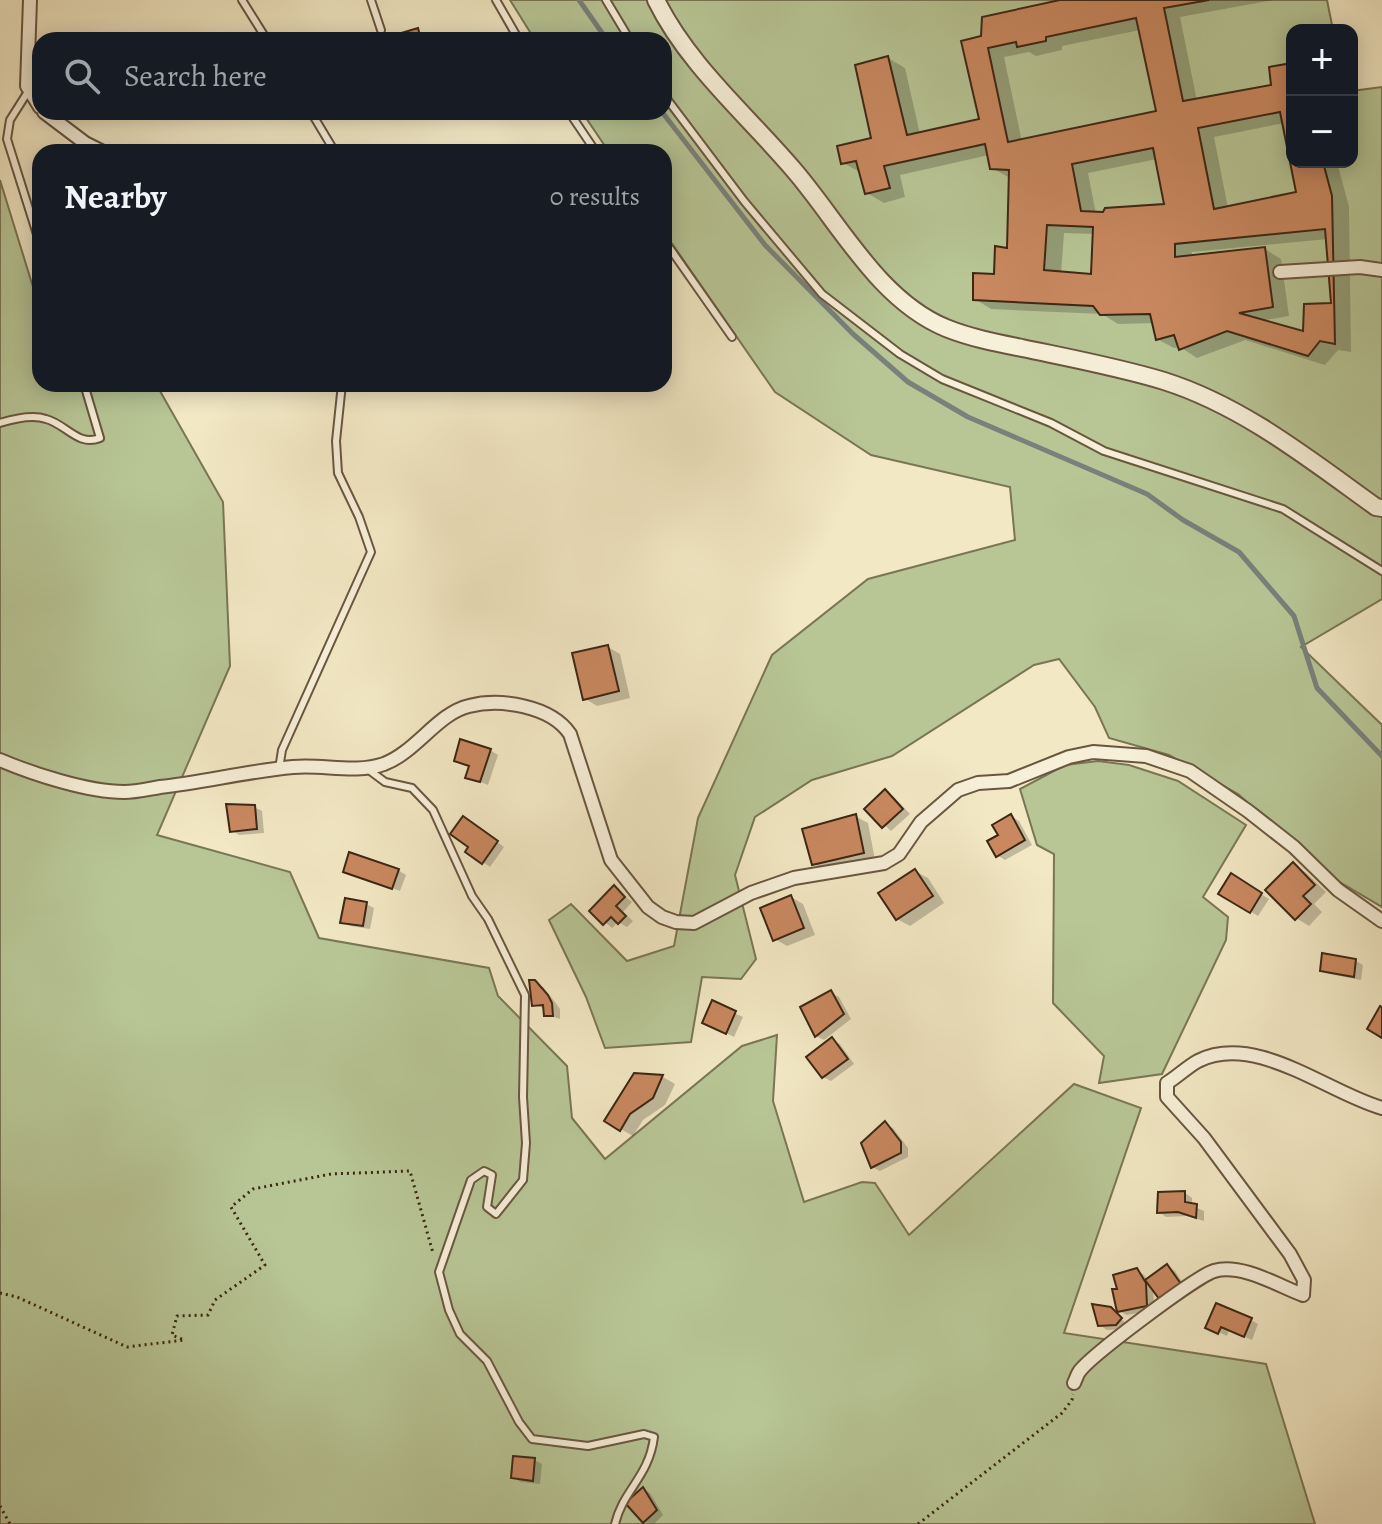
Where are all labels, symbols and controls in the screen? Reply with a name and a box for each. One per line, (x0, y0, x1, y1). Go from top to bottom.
map controls (1286, 24, 1358, 168)
button: + (1286, 24, 1358, 96)
search box (32, 32, 672, 120)
icon: search (60, 54, 104, 98)
text: Search here (124, 56, 267, 96)
button: − (1286, 96, 1358, 168)
text: Nearby (64, 173, 167, 220)
text: 0 results (550, 179, 640, 214)

